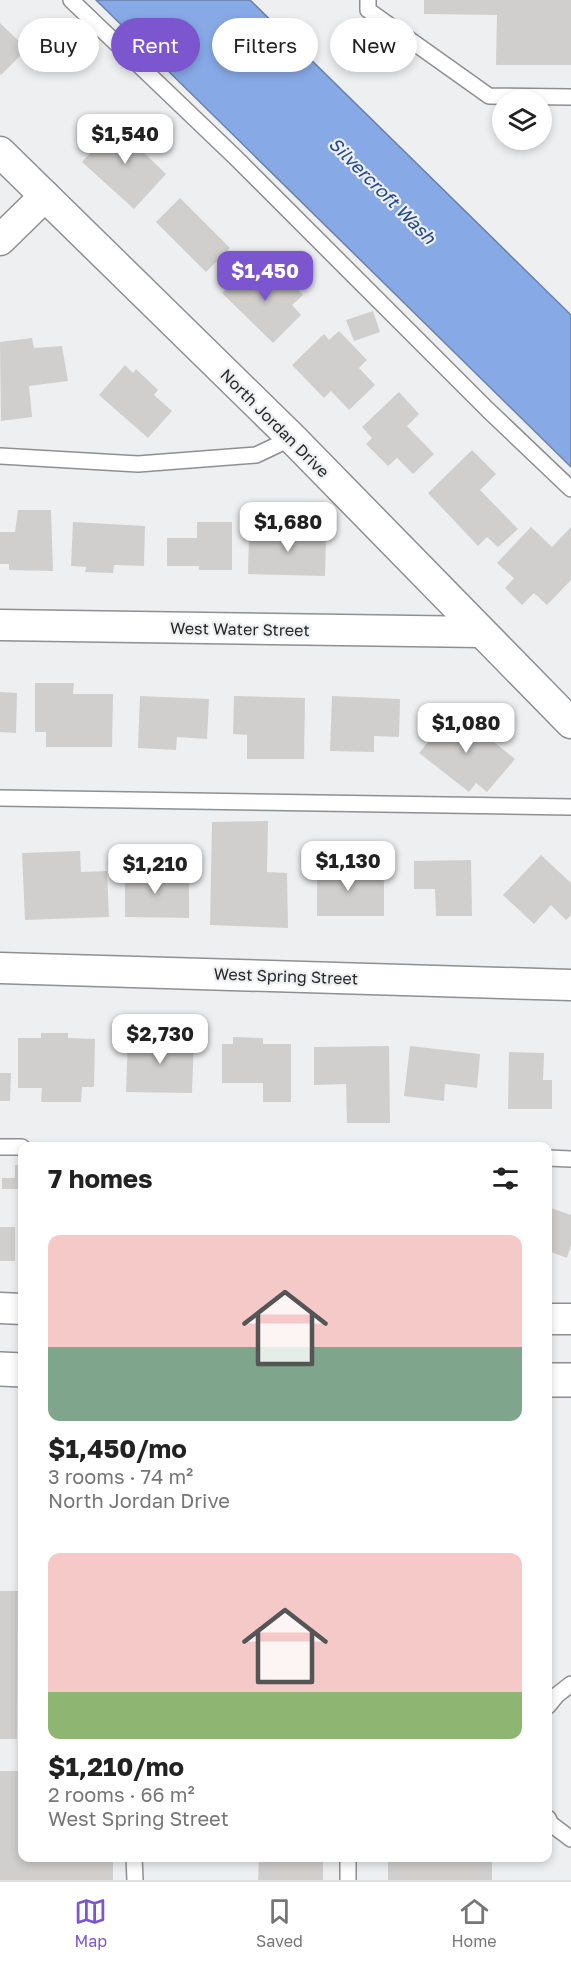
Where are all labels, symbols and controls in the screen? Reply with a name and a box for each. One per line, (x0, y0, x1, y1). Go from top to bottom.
chip: Buy (18, 18, 99, 72)
chip: Rent (111, 18, 200, 72)
chip: Filters (212, 18, 318, 72)
chip: New (330, 18, 417, 72)
map controls (492, 90, 552, 150)
button: layers (492, 90, 552, 150)
pin: $1,540 (76, 114, 174, 165)
text: $1,540 (91, 121, 159, 145)
water label: Silvercroft Wash (325, 132, 441, 249)
pin: $1,450 (216, 251, 314, 302)
text: $1,450 (231, 258, 299, 282)
street label: North Jordan Drive (216, 364, 334, 482)
pin: $1,680 (239, 502, 337, 553)
text: $1,680 (254, 509, 322, 533)
street label: West Water Street (170, 618, 310, 640)
pin: $1,080 (417, 703, 515, 754)
text: $1,080 (432, 710, 500, 734)
pin: $1,130 (299, 841, 397, 892)
pin: $1,210 (106, 844, 204, 895)
text: $1,130 (315, 848, 381, 872)
text: $1,210 (122, 851, 188, 875)
street label: West Spring Street (213, 963, 359, 989)
pin: $2,730 (111, 1014, 209, 1065)
text: $2,730 (126, 1021, 194, 1045)
icon: filters (489, 1162, 522, 1195)
text: 7 homes (48, 1163, 153, 1194)
icon: home (231, 1274, 339, 1382)
text: $1,450/mo (48, 1433, 187, 1464)
text: 3 rooms · 74 m² (48, 1464, 193, 1488)
text: North Jordan Drive (48, 1488, 230, 1512)
icon: home (231, 1592, 339, 1700)
text: $1,210/mo (48, 1751, 184, 1782)
text: 2 rooms · 66 m² (48, 1782, 195, 1806)
text: West Spring Street (48, 1806, 229, 1830)
tab: Map (74, 1895, 107, 1951)
tab: Saved (256, 1895, 303, 1951)
tab: Home (451, 1895, 497, 1951)

